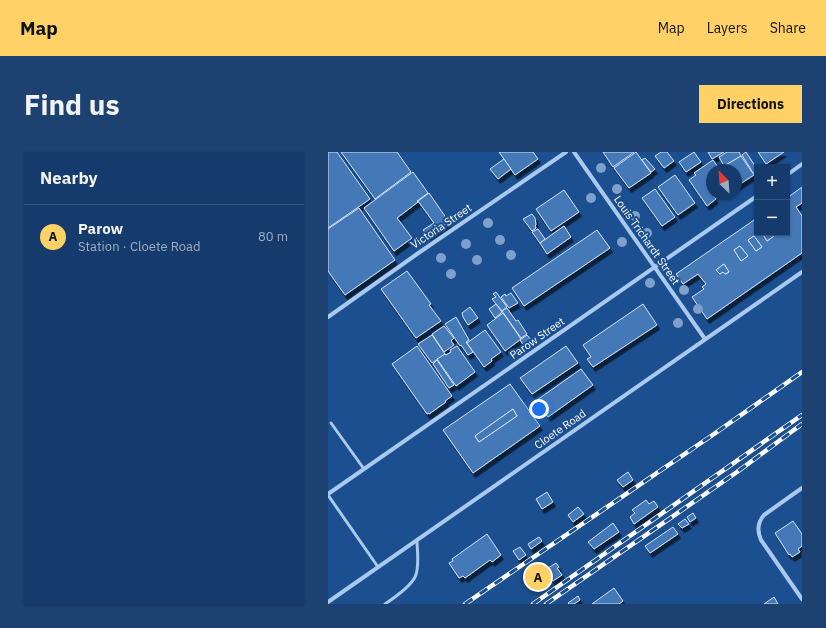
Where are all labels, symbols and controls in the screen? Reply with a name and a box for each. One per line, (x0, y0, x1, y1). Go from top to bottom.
text: Map (20, 16, 58, 40)
text: Map (658, 19, 685, 37)
text: Layers (707, 19, 748, 37)
text: Share (770, 19, 806, 37)
button: Directions (699, 85, 802, 123)
text: Find us (24, 86, 120, 123)
north arrow (706, 164, 742, 200)
map controls (754, 164, 790, 236)
button: + (754, 164, 790, 200)
text: Nearby (40, 167, 98, 189)
street label: Louis Trichardt Street (611, 193, 683, 287)
street label: Victoria Street (408, 200, 474, 251)
button: − (754, 200, 790, 236)
text: Parow (78, 219, 123, 238)
text: A (49, 228, 57, 245)
text: 80 m (258, 228, 288, 245)
text: Station · Cloete Road (78, 238, 201, 255)
street label: Parow Street (507, 314, 567, 362)
your location (529, 399, 549, 419)
street label: Cloete Road (532, 406, 588, 452)
pin: A (525, 562, 551, 592)

